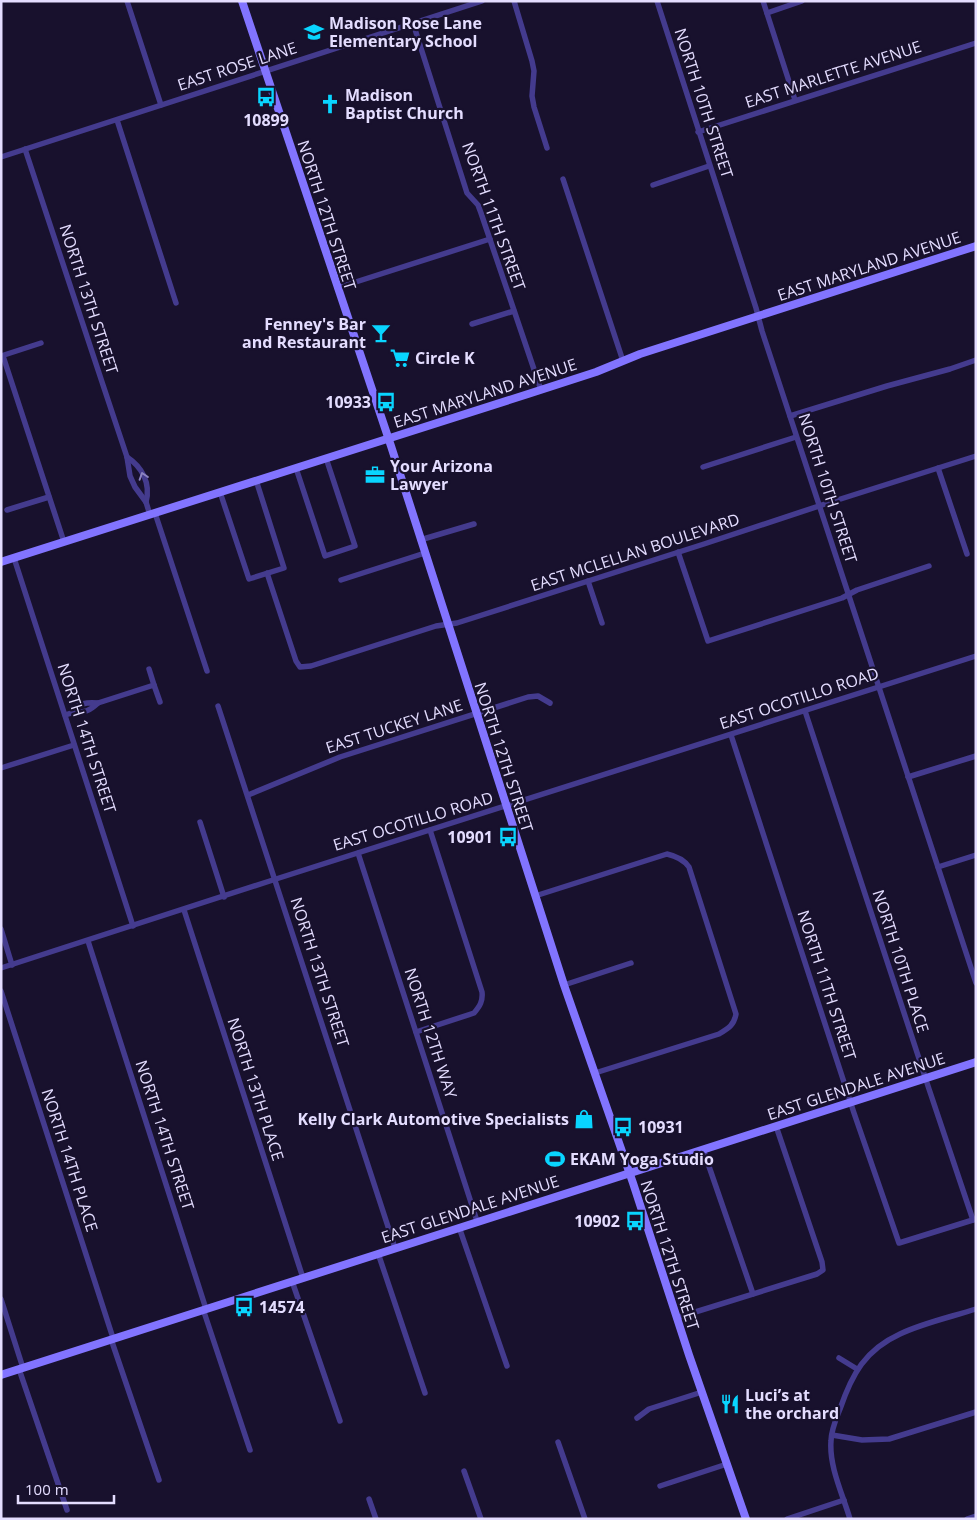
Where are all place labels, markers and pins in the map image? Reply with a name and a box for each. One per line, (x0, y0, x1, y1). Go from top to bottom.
place label: Madison Rose Lane Elementary School (329, 12, 482, 52)
school or university icon: Madison Rose Lane Elementary School (303, 21, 325, 43)
place label: Madison Baptist Church (345, 84, 464, 124)
bus stop icon: 10899 (255, 86, 277, 108)
church icon: Madison Baptist Church (319, 93, 341, 115)
place label: 10899 (243, 109, 289, 131)
place label: Fenney's Bar and Restaurant (242, 313, 366, 353)
bar icon: Fenney's Bar and Restaurant (370, 322, 392, 344)
supermarket icon: Circle K (389, 347, 411, 369)
place label: Circle K (415, 347, 475, 369)
place label: 10933 (325, 391, 371, 413)
bus stop icon: 10933 (375, 391, 397, 413)
place label: Your Arizona Lawyer (390, 455, 493, 495)
office icon: Your Arizona Lawyer (364, 464, 386, 486)
place label: 10901 (447, 826, 493, 848)
bus stop icon: 10901 (497, 826, 519, 848)
place label: Kelly Clark Automotive Specialists (297, 1108, 569, 1130)
shop icon: Kelly Clark Automotive Specialists (573, 1108, 595, 1130)
bus stop icon: 10931 (612, 1116, 634, 1138)
place label: 10931 (638, 1116, 684, 1138)
sports icon: EKAM Yoga Studio (544, 1148, 566, 1170)
place label: EKAM Yoga Studio (570, 1148, 714, 1170)
place label: 10902 (574, 1210, 620, 1232)
bus stop icon: 10902 (624, 1210, 646, 1232)
bus stop icon: 14574 (233, 1296, 255, 1318)
place label: 14574 (259, 1296, 305, 1318)
place label: Luci’s at the orchard (745, 1384, 839, 1424)
restaurant icon: Luci’s at the orchard (719, 1393, 741, 1415)

